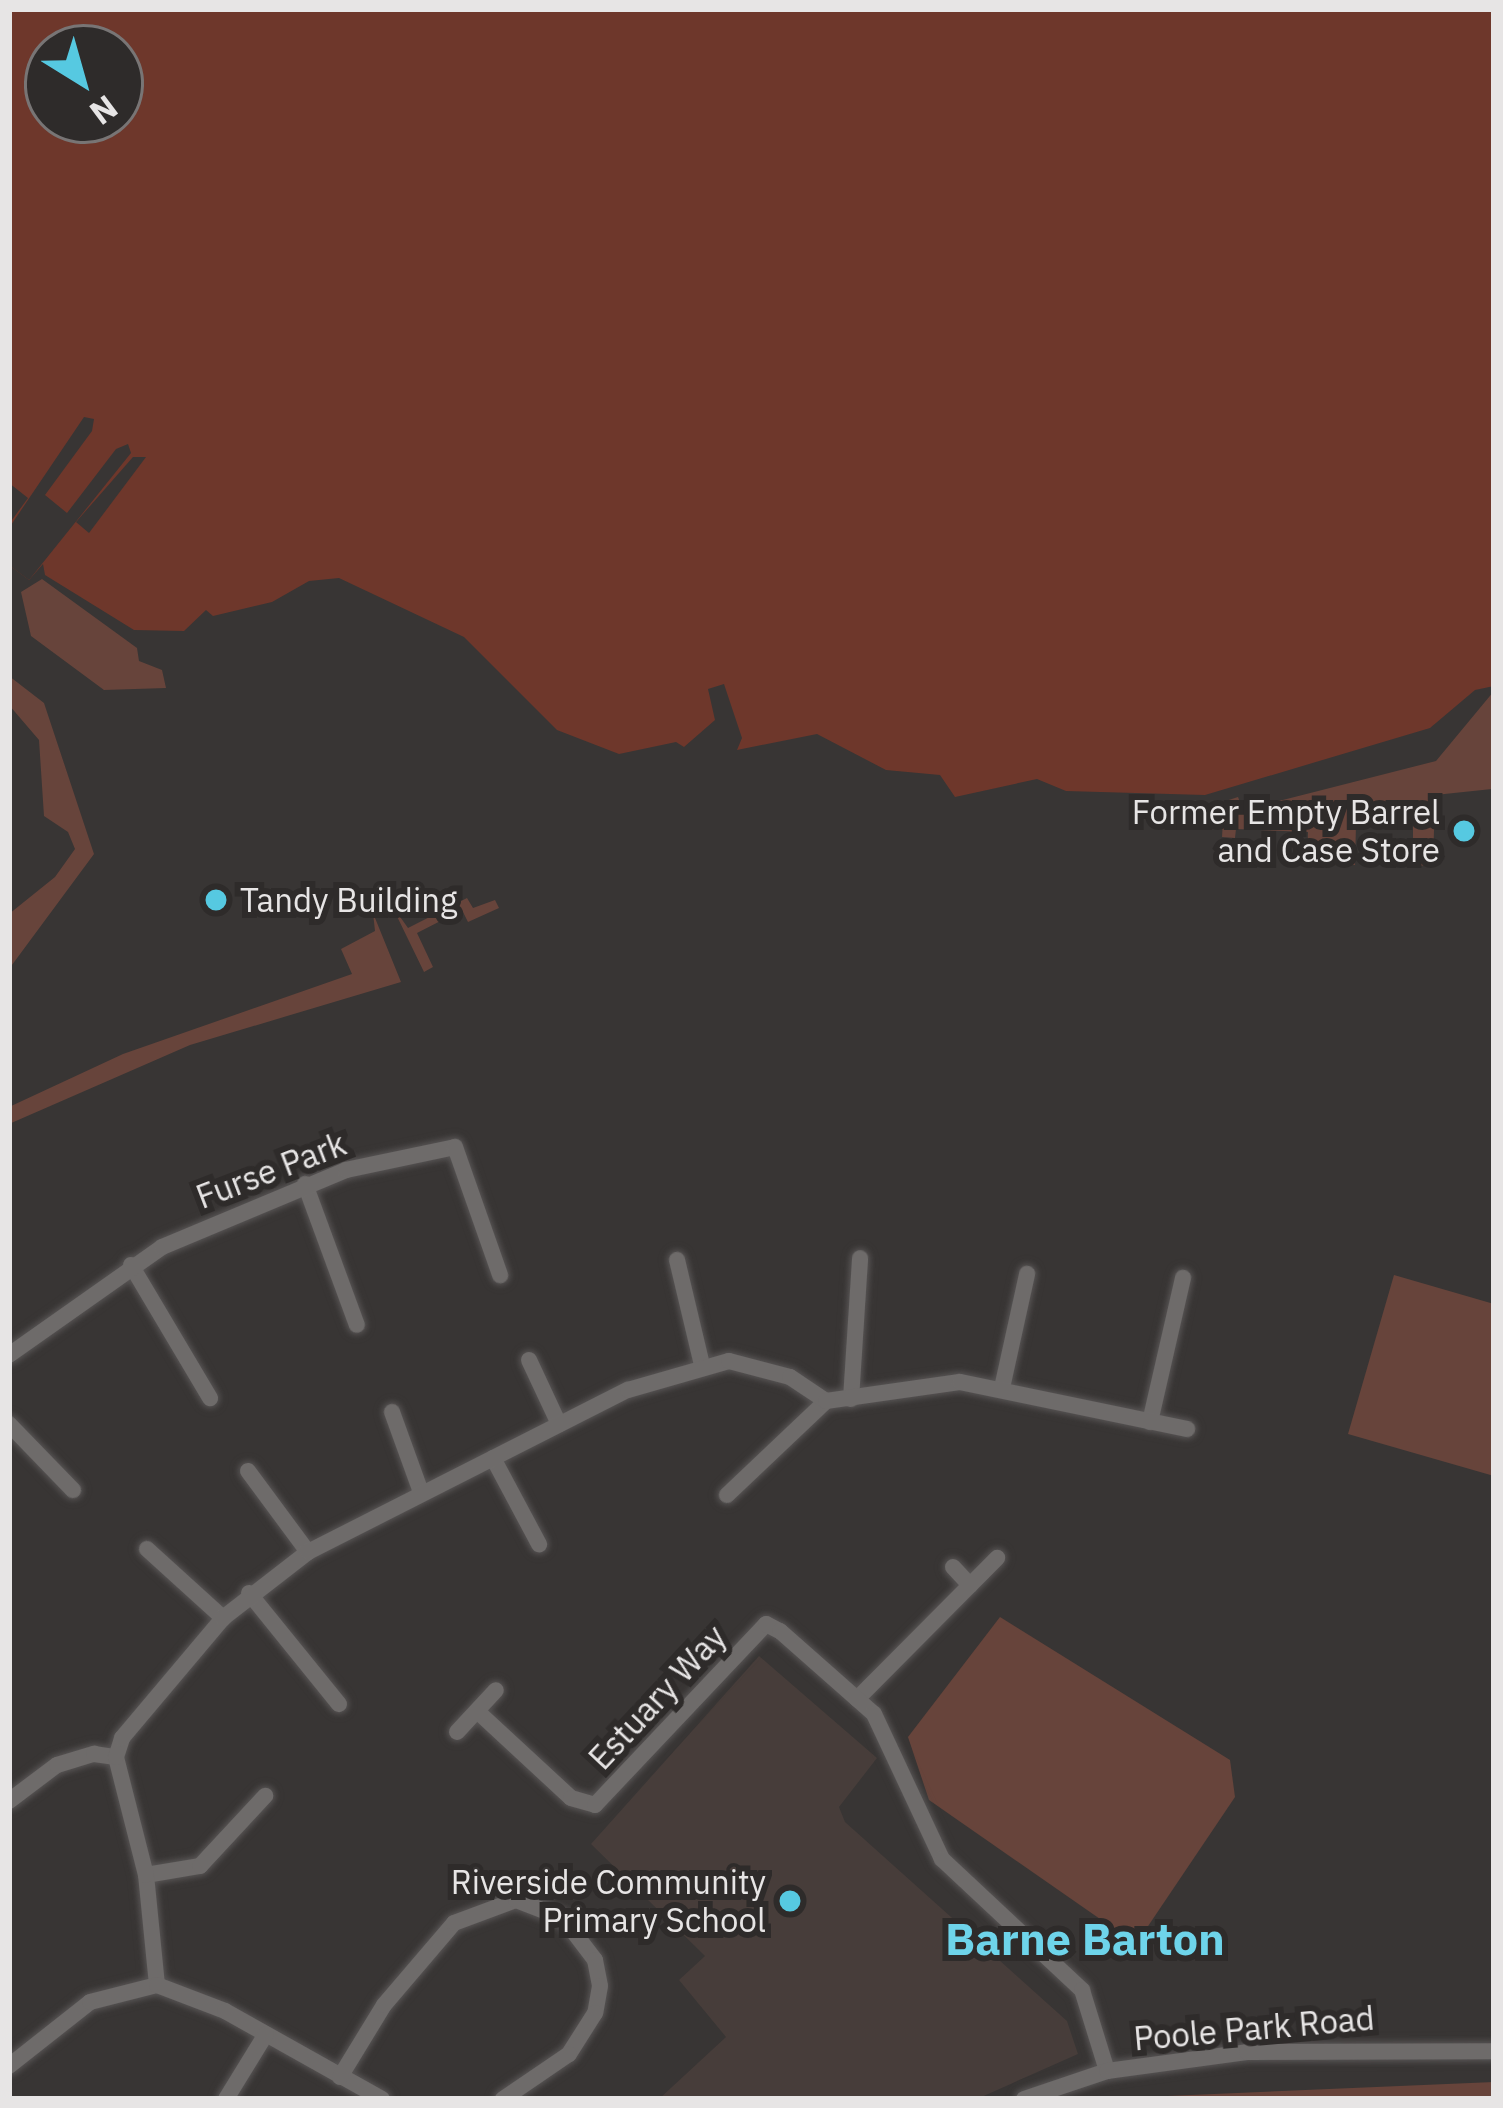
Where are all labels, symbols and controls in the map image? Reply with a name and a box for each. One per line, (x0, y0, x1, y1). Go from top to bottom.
north arrow (24, 24, 144, 144)
text: N (82, 86, 127, 135)
place label: Former Empty Barrel and Case Store (1132, 792, 1440, 870)
marker: Former Empty Barrel and Case Store (1451, 818, 1477, 844)
place label: Tandy Building (240, 880, 457, 920)
marker: Tandy Building (203, 887, 229, 913)
street label: Furse Park (191, 1123, 351, 1217)
street label: Estuary Way (580, 1617, 734, 1777)
place label: Riverside Community Primary School (451, 1862, 766, 1940)
marker: Riverside Community Primary School (777, 1888, 803, 1914)
district label: Barne Barton (945, 1912, 1225, 1966)
street label: Poole Park Road (1132, 1998, 1376, 2058)

